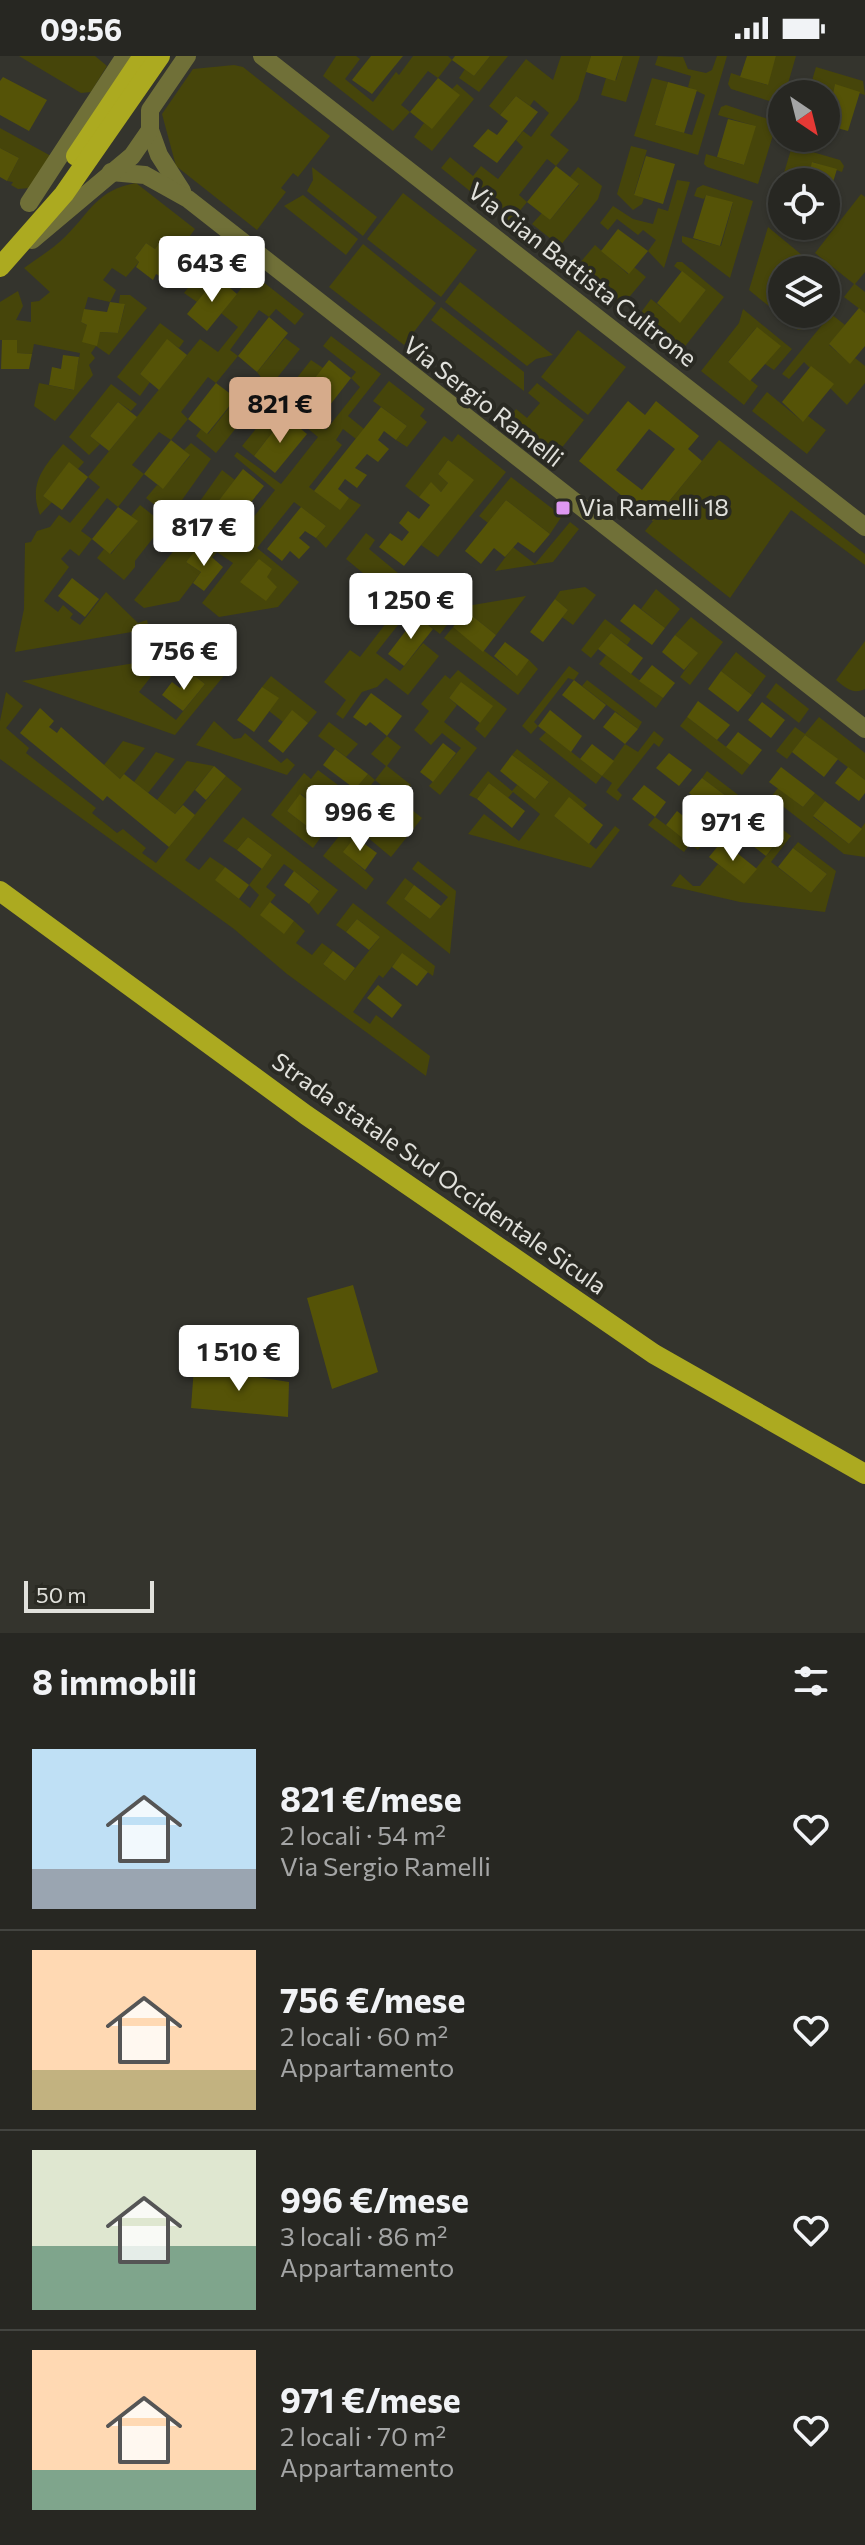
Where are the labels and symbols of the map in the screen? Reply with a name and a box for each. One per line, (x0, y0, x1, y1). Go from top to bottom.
north arrow (768, 80, 840, 152)
street label: Via Gian Battista Cultrone (463, 176, 703, 372)
pin: 643 € (156, 236, 268, 304)
street label: Via Sergio Ramelli (398, 329, 570, 472)
pin: 821 € (224, 377, 336, 445)
place label: Via Ramelli 18 (579, 492, 729, 521)
marker: Via Ramelli 18 (554, 499, 572, 517)
pin: 817 € (148, 500, 260, 568)
pin: 1 250 € (337, 573, 485, 641)
pin: 756 € (128, 624, 240, 692)
pin: 996 € (304, 785, 416, 853)
pin: 971 € (677, 795, 789, 863)
street label: Strada statale Sud Occidentale Sicula (267, 1046, 613, 1300)
pin: 1 510 € (165, 1325, 313, 1393)
scale bar (24, 1577, 154, 1613)

